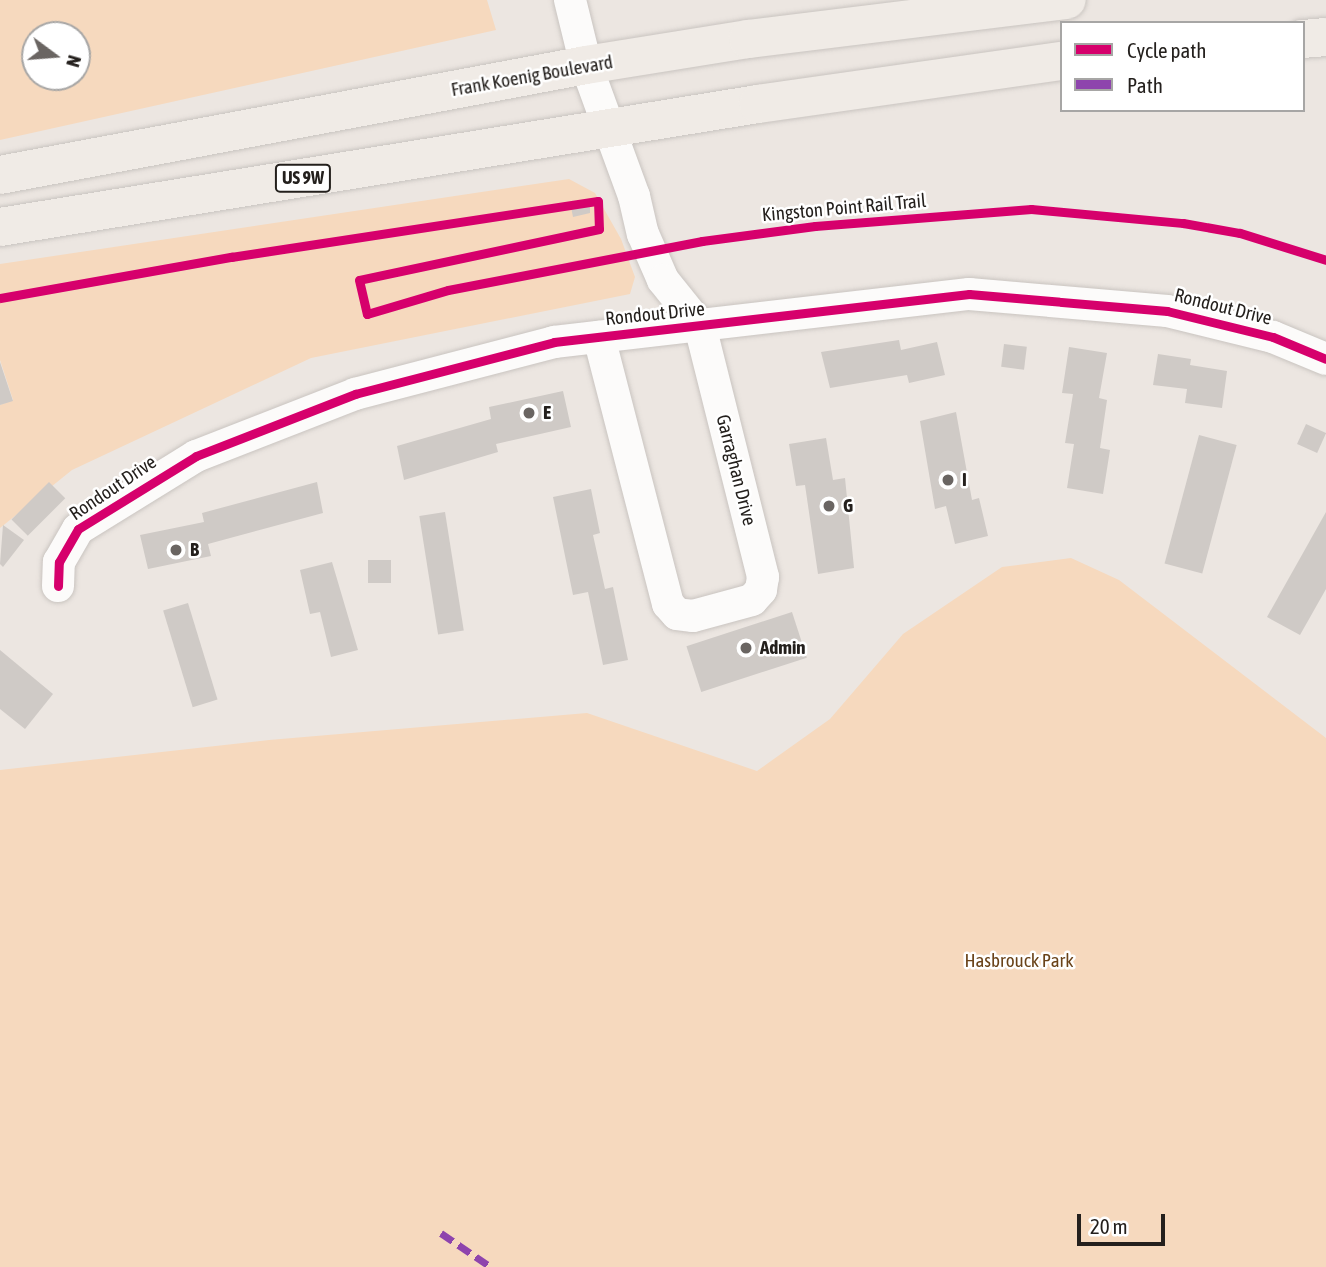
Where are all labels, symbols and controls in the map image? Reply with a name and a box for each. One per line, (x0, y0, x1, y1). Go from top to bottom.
north arrow (21, 21, 91, 91)
legend (1060, 21, 1305, 112)
text: Cycle path (1127, 38, 1206, 62)
street label: Frank Koenig Boulevard (449, 51, 615, 101)
text: N (62, 53, 86, 70)
text: Path (1127, 73, 1163, 97)
road number: US 9W (273, 163, 333, 192)
street label: Kingston Point Rail Trail (761, 189, 927, 227)
street label: Rondout Drive (1172, 284, 1274, 330)
street label: Rondout Drive (604, 297, 706, 331)
place label: E (543, 402, 551, 424)
marker: E (521, 405, 537, 421)
street label: Garraghan Drive (711, 412, 761, 528)
street label: Rondout Drive (65, 451, 161, 525)
place label: I (962, 469, 967, 491)
marker: I (940, 472, 956, 488)
place label: G (843, 495, 853, 517)
marker: G (821, 498, 837, 514)
place label: B (190, 539, 199, 561)
marker: B (168, 542, 184, 558)
place label: Admin (760, 637, 806, 659)
marker: Admin (738, 640, 754, 656)
park label: Hasbrouck Park (964, 950, 1074, 972)
scale bar (1081, 1200, 1168, 1244)
text: 20 m (1090, 1214, 1128, 1238)

